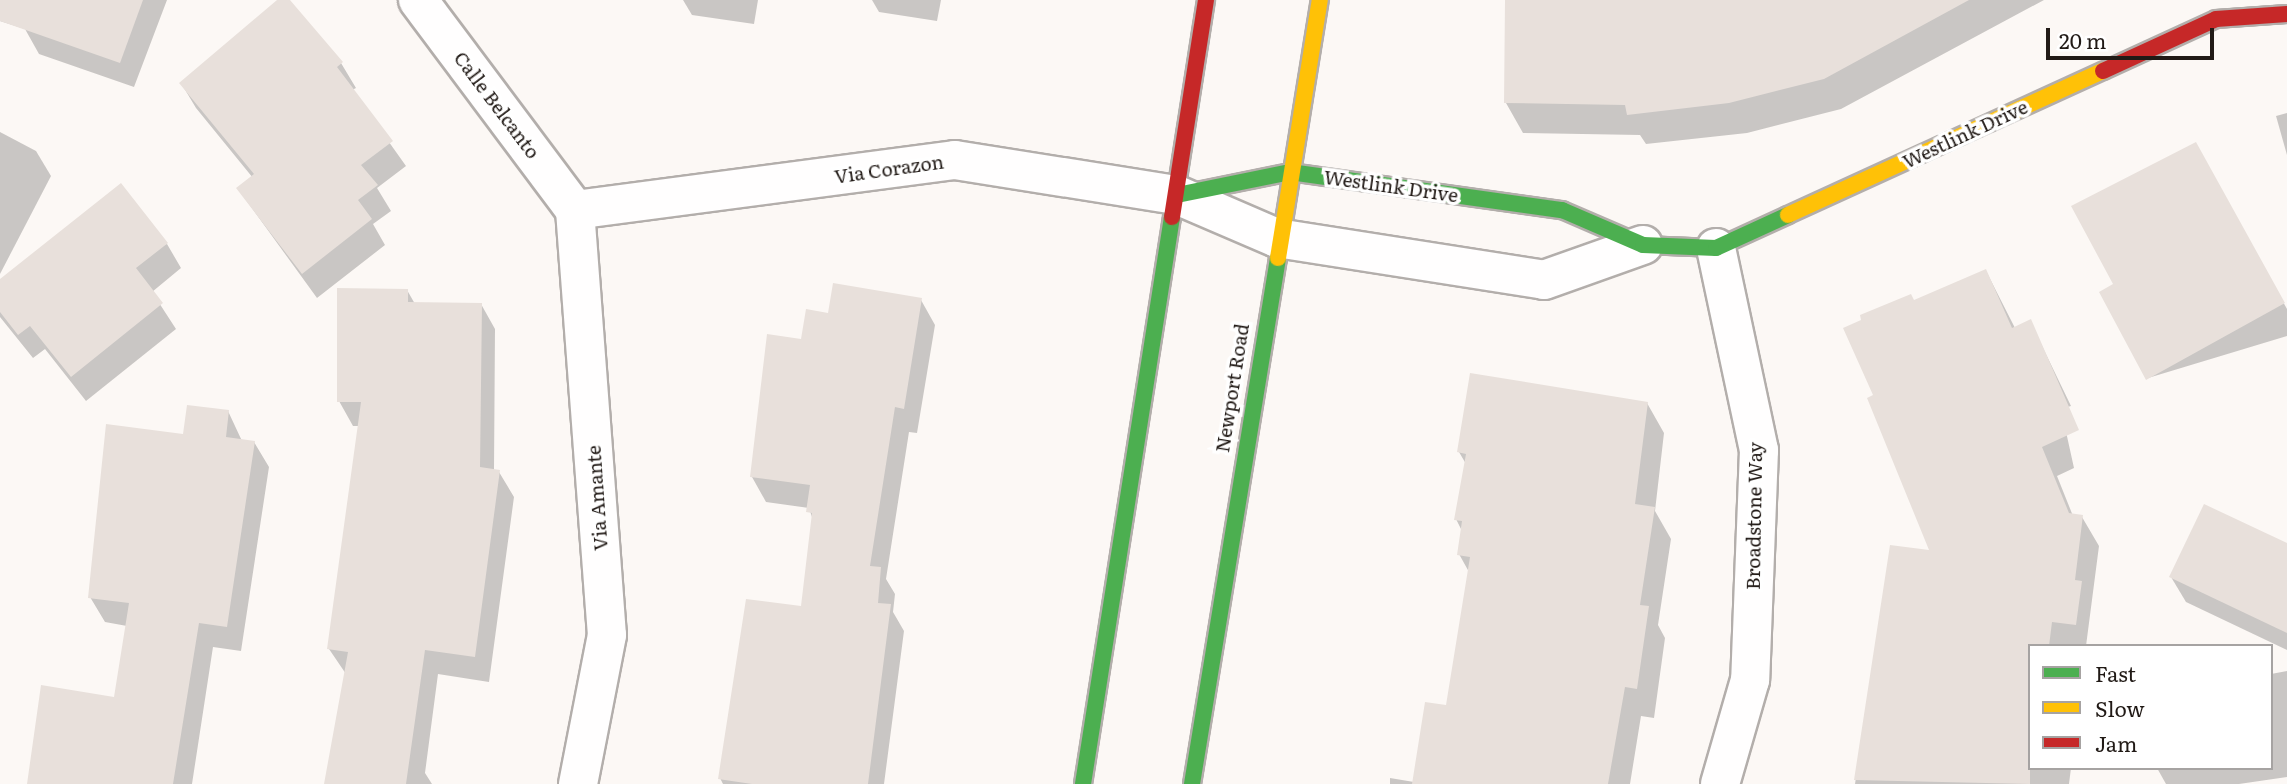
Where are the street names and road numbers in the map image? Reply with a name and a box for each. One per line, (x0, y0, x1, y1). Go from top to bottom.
street label: Calle Belcanto (449, 47, 545, 163)
street label: Westlink Drive (1899, 95, 2031, 173)
street label: Via Corazon (833, 150, 945, 188)
street label: Westlink Drive (1322, 165, 1460, 207)
street label: Newport Road (1211, 322, 1253, 454)
street label: Broadstone Way (1741, 442, 1767, 590)
street label: Via Amante (582, 445, 612, 551)

